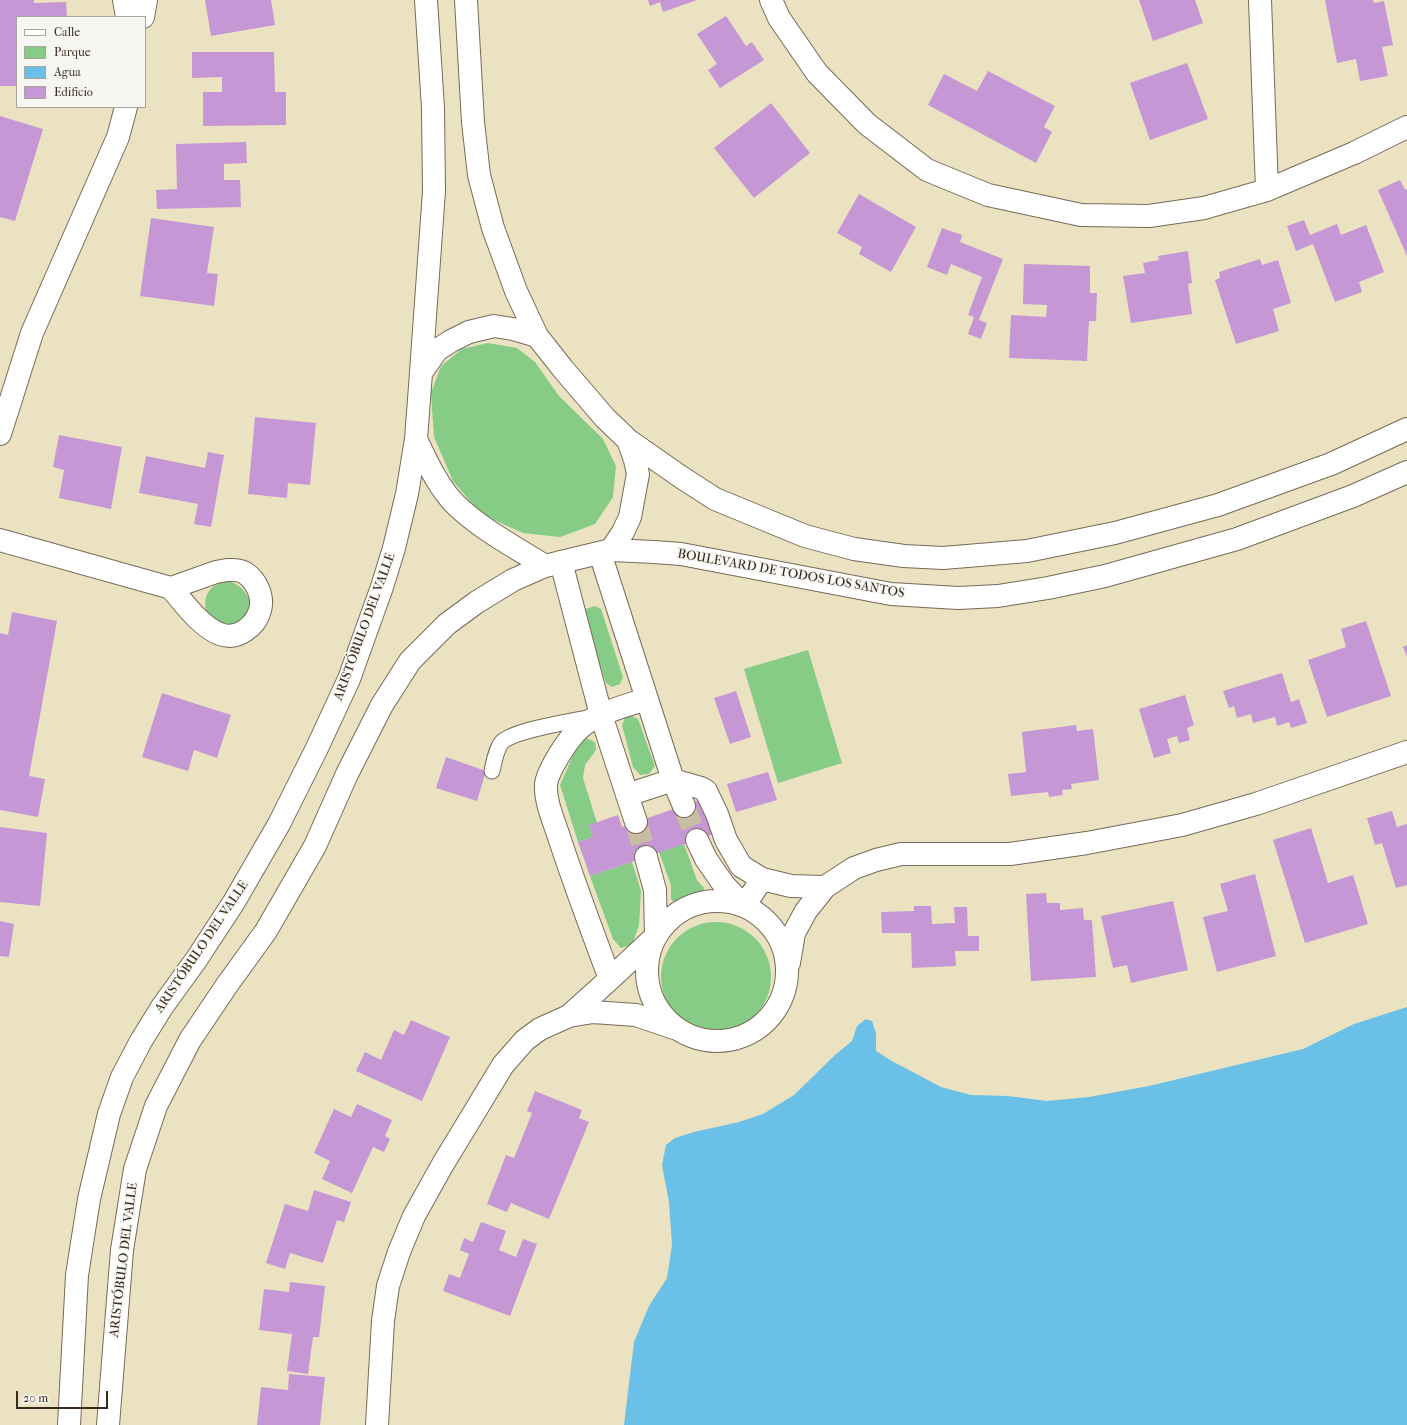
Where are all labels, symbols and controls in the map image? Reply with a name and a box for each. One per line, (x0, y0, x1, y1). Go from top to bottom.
legend (16, 16, 146, 108)
text: Calle (54, 25, 80, 39)
text: Parque (54, 45, 91, 59)
text: Agua (54, 65, 81, 79)
text: Edificio (54, 85, 93, 99)
street label: BOULEVARD DE TODOS LOS SANTOS (676, 546, 906, 602)
street label: ARISTÓBULO DEL VALLE (331, 551, 399, 703)
street label: ARISTÓBULO DEL VALLE (152, 878, 252, 1016)
street label: ARISTÓBULO DEL VALLE (107, 1182, 141, 1338)
scale bar (18, 1383, 110, 1409)
text: 20 m (23, 1391, 48, 1405)

